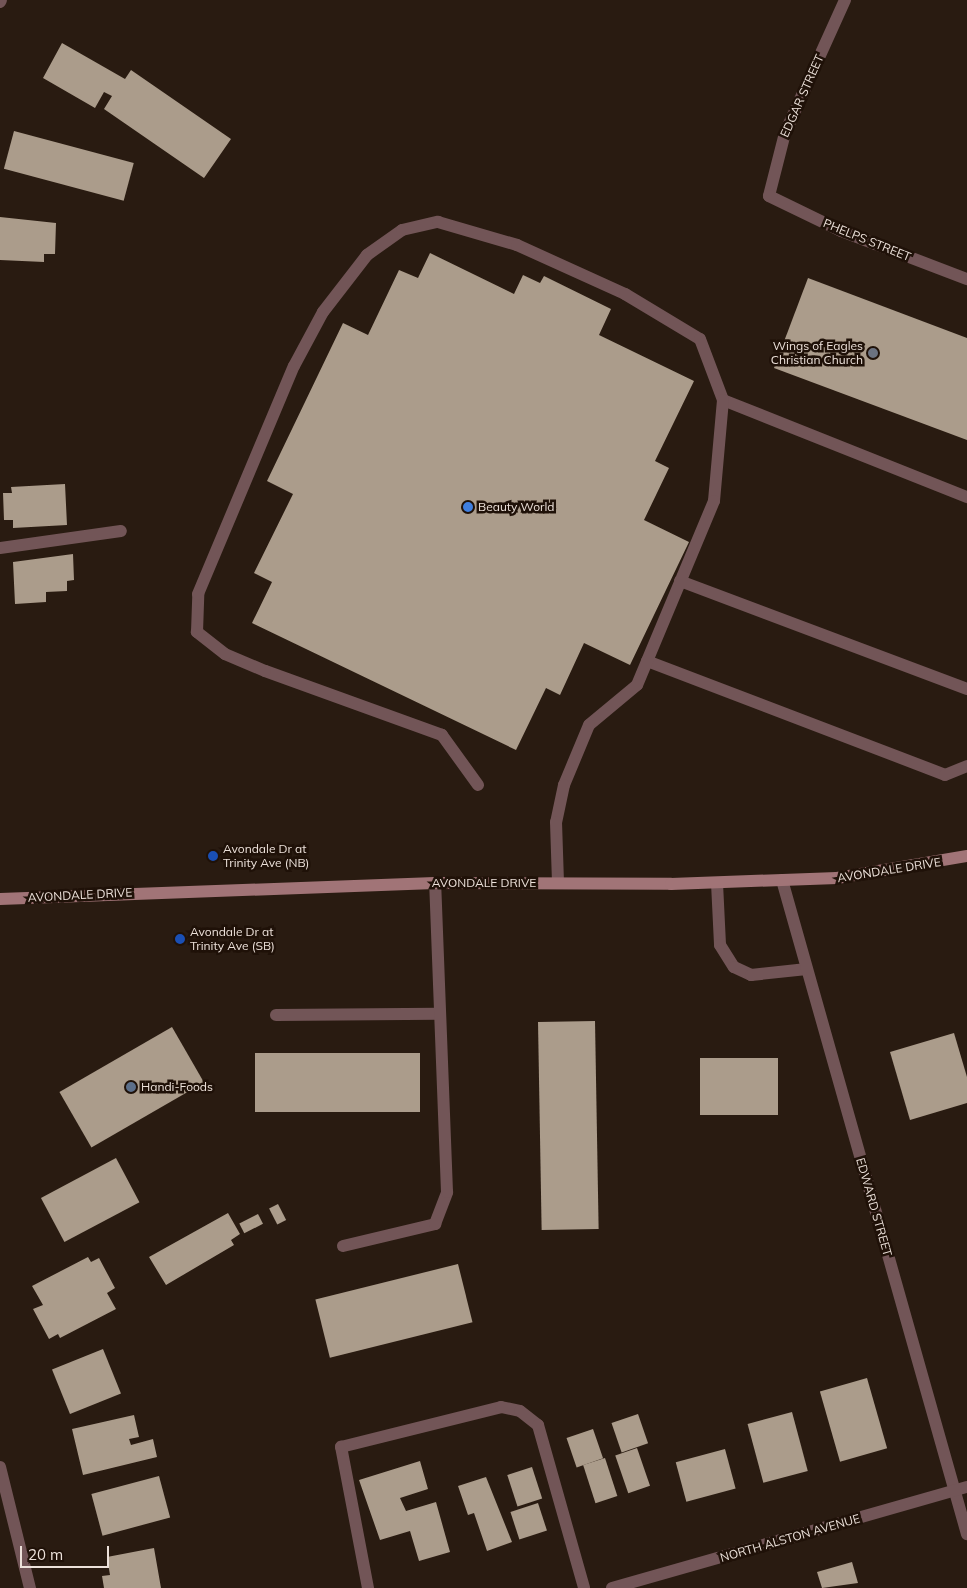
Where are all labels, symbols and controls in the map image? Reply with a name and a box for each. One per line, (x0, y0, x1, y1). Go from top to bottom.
street label: EDGAR STREET (777, 52, 827, 140)
street label: PHELPS STREET (821, 216, 913, 264)
place label: Wings of Eagles Christian Church (771, 339, 863, 367)
marker: Wings of Eagles Christian Church (867, 347, 879, 359)
place label: Beauty World (478, 500, 554, 514)
marker: Beauty World (462, 501, 474, 513)
place label: Avondale Dr at Trinity Ave (NB) (223, 842, 309, 870)
marker: Avondale Dr at Trinity Ave (NB) (207, 850, 219, 862)
street label: AVONDALE DRIVE (836, 855, 942, 885)
street label: AVONDALE DRIVE (432, 876, 536, 890)
street label: AVONDALE DRIVE (27, 885, 133, 905)
place label: Avondale Dr at Trinity Ave (SB) (190, 925, 275, 953)
marker: Avondale Dr at Trinity Ave (SB) (174, 933, 186, 945)
place label: Handi-Foods (141, 1080, 213, 1094)
marker: Handi-Foods (125, 1081, 137, 1093)
street label: EDWARD STREET (853, 1156, 895, 1258)
street label: NORTH ALSTON AVENUE (718, 1511, 862, 1565)
scale bar (22, 1536, 111, 1568)
text: 20 m (28, 1545, 63, 1564)

